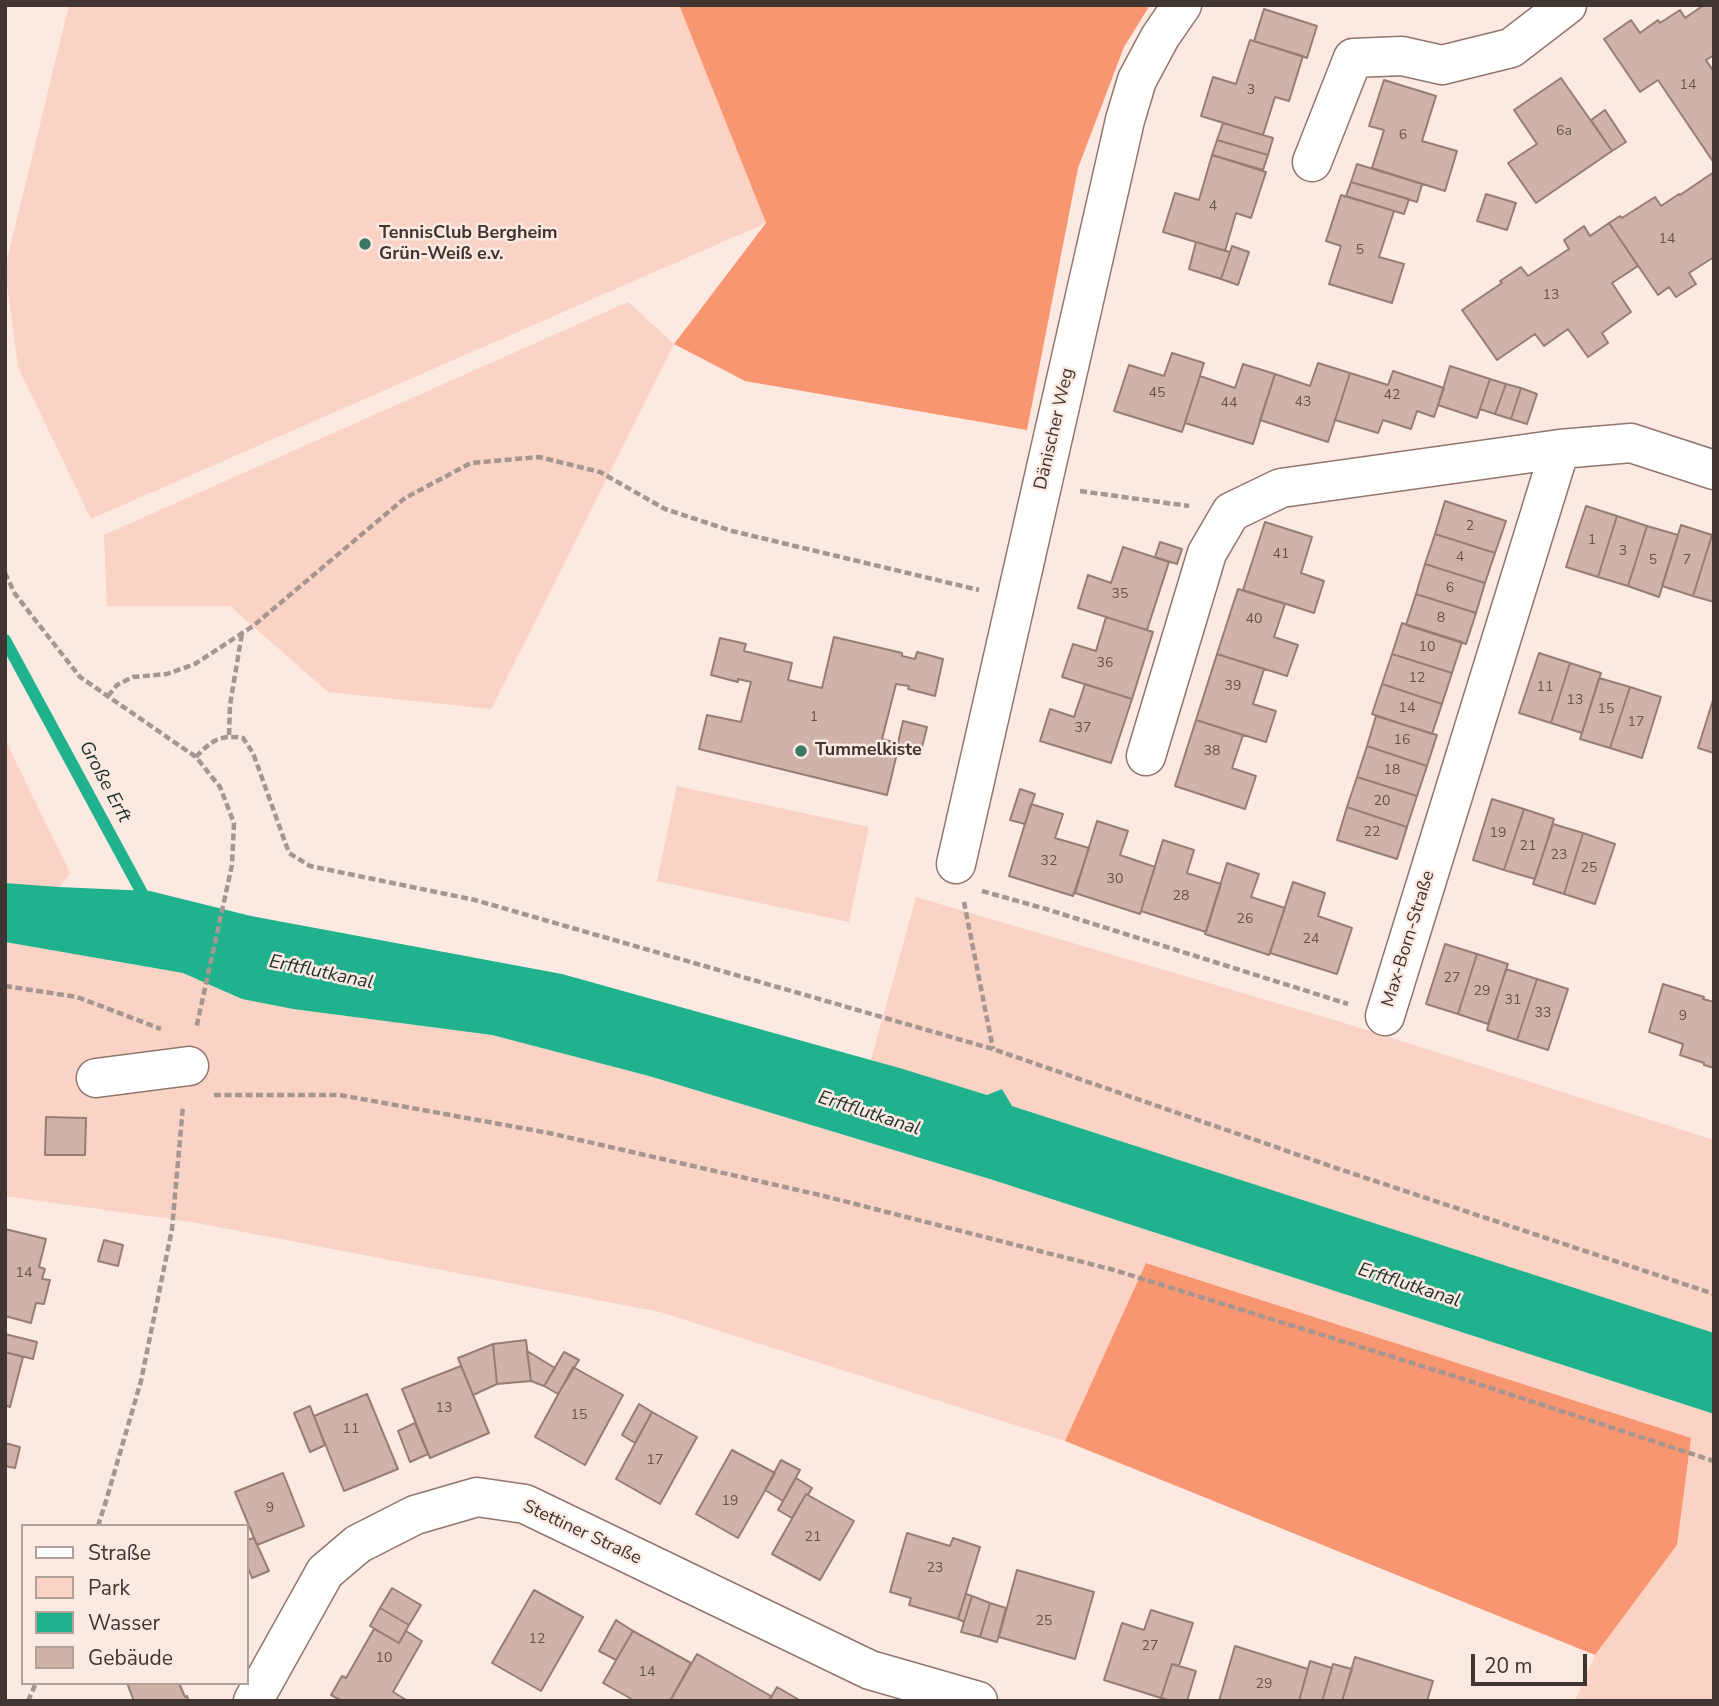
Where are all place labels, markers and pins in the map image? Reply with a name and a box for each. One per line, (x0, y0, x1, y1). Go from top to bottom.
place label: TennisClub Bergheim Grün-Weiß e.v. (379, 223, 558, 266)
marker: TennisClub Bergheim Grün-Weiß e.v. (357, 236, 373, 252)
place label: Tummelkiste (815, 740, 922, 762)
marker: Tummelkiste (793, 743, 809, 759)

